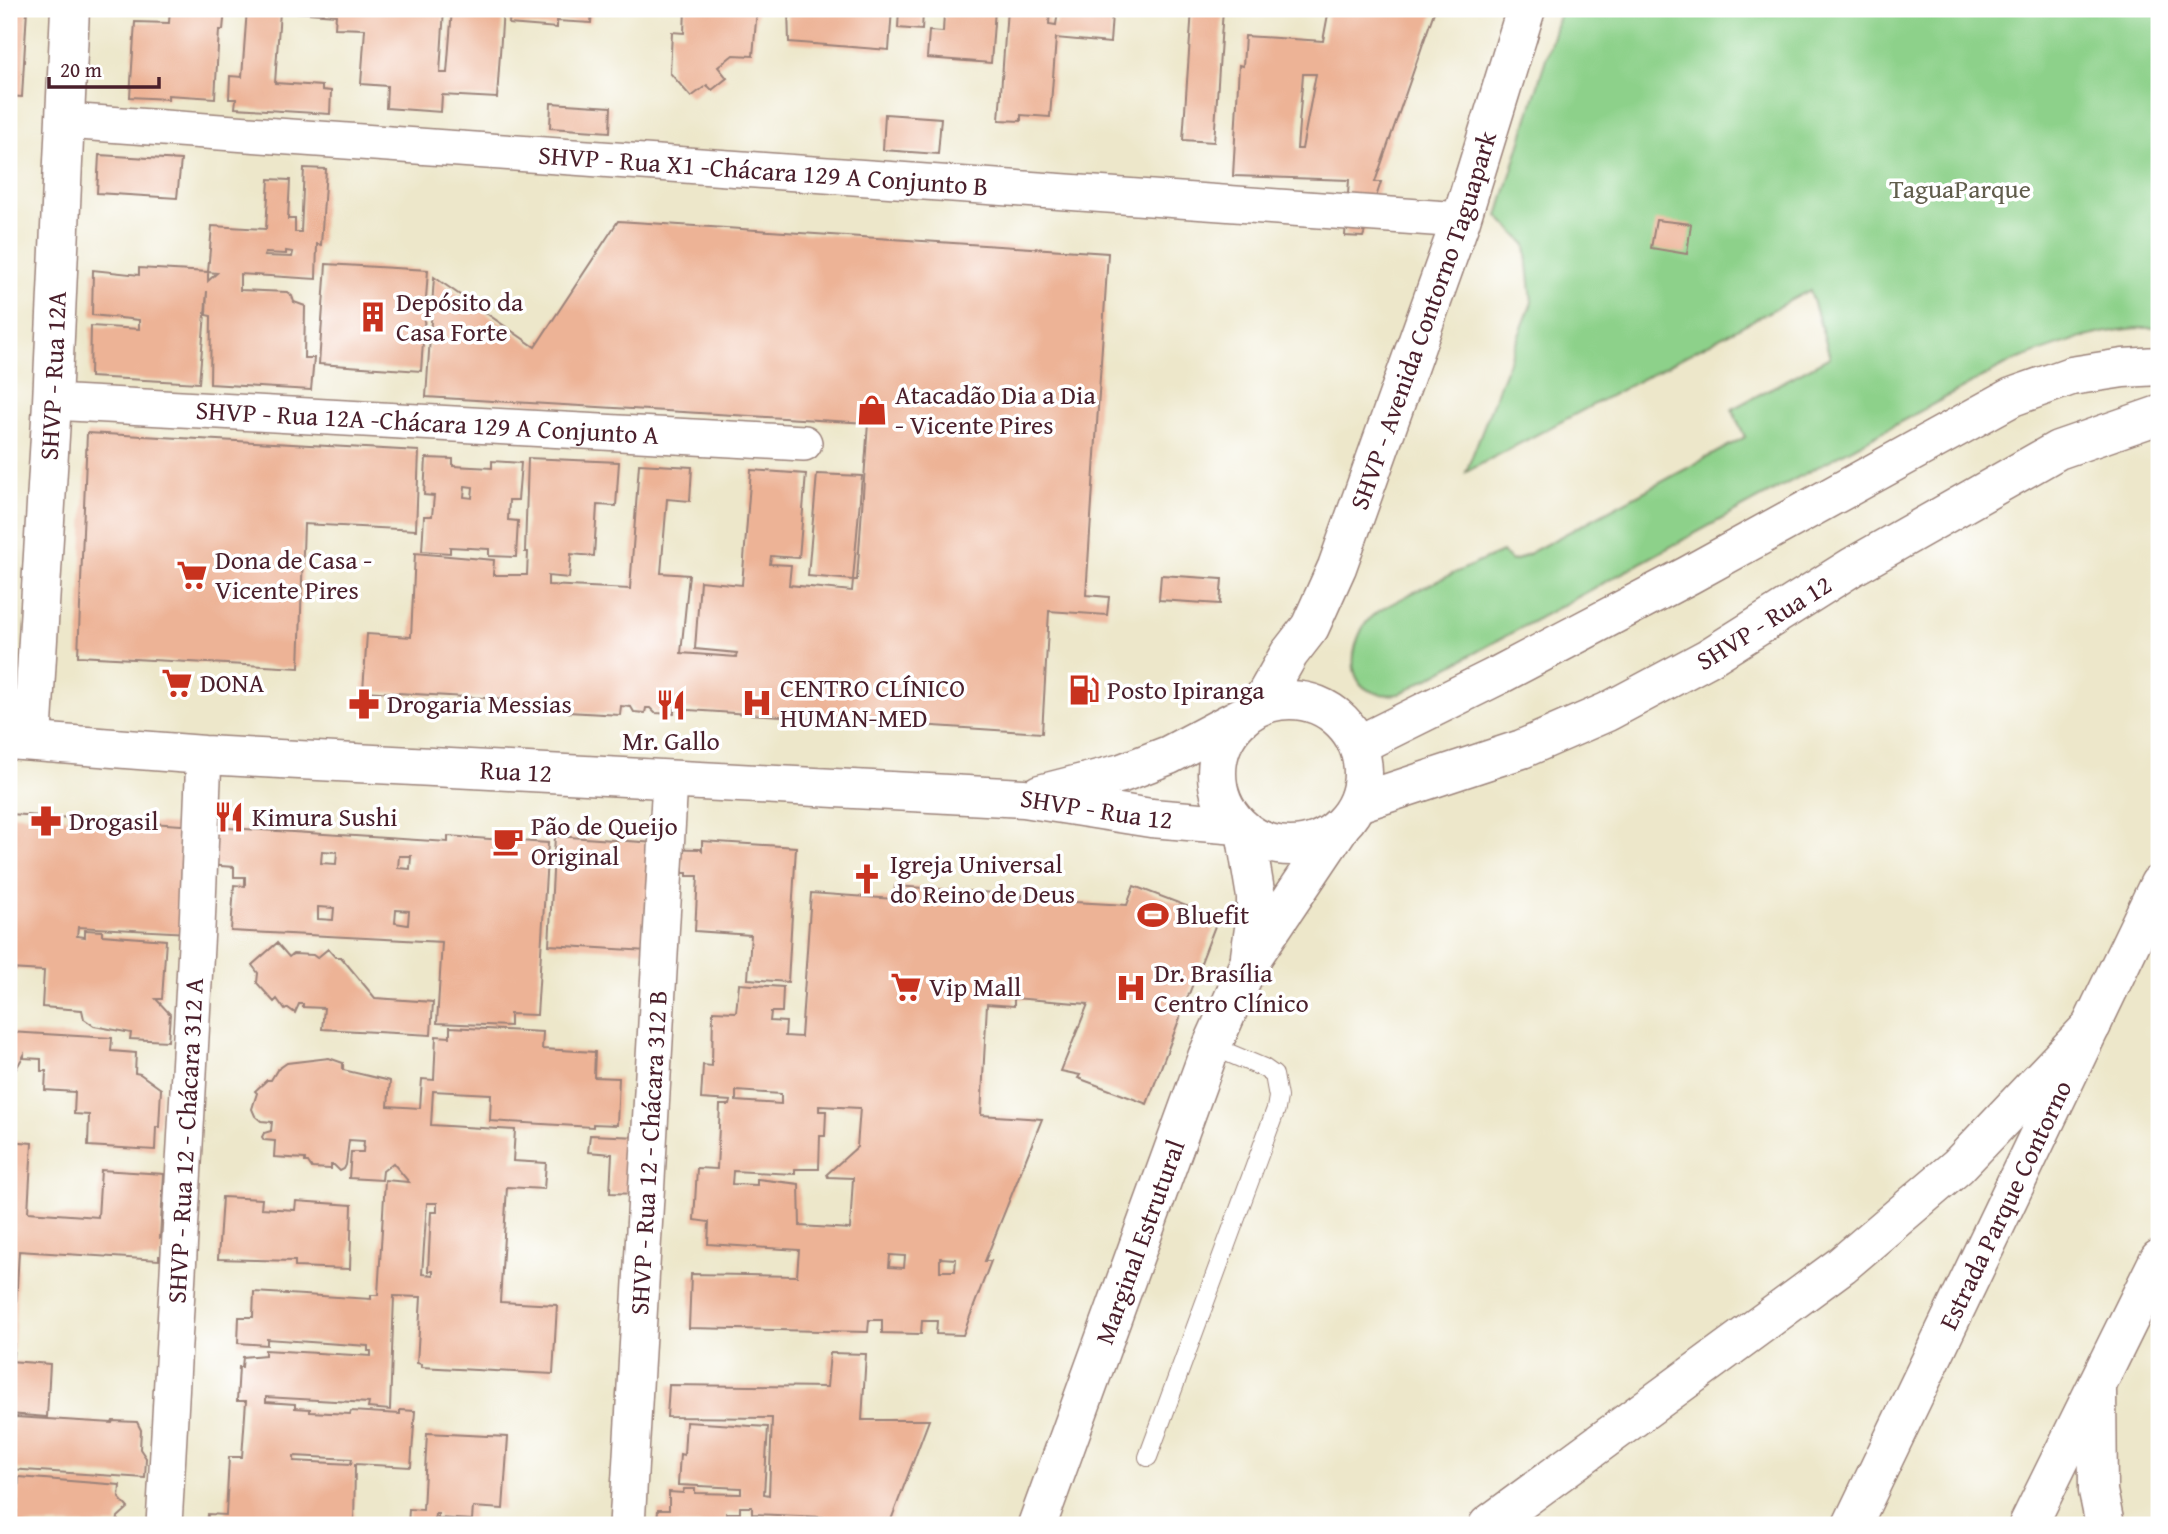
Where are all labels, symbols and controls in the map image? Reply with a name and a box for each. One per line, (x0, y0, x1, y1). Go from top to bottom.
scale bar (49, 46, 159, 90)
text: 20 m (60, 54, 102, 85)
street label: SHVP - Avenida Contorno Taguapark (1339, 125, 1507, 515)
street label: SHVP - Rua X1 -Chácara 129 A Conjunto B (537, 135, 989, 205)
park label: TaguaParque (1889, 169, 2031, 208)
place label: Depósito da Casa Forte (396, 282, 524, 351)
street label: SHVP - Rua 12A (29, 290, 76, 461)
building icon: Depósito da Casa Forte (356, 300, 390, 334)
place label: Atacadão Dia a Dia - Vicente Pires (895, 375, 1096, 444)
street label: SHVP - Rua 12A -Chácara 129 A Conjunto A (195, 390, 660, 454)
shop icon: Atacadão Dia a Dia - Vicente Pires (855, 393, 889, 427)
place label: Dona de Casa - Vicente Pires (215, 540, 372, 609)
supermarket icon: Dona de Casa - Vicente Pires (175, 558, 209, 592)
street label: SHVP - Rua 12 (1689, 565, 1839, 680)
place label: DONA (200, 663, 265, 702)
supermarket icon: DONA (160, 666, 194, 700)
place label: CENTRO CLÍNICO HUMAN-MED (780, 668, 965, 737)
place label: Posto Ipiranga (1107, 670, 1265, 709)
fuel station icon: Posto Ipiranga (1067, 673, 1101, 707)
place label: Drogaria Messias (387, 684, 572, 723)
hospital icon: CENTRO CLÍNICO HUMAN-MED (740, 686, 774, 720)
pharmacy icon: Drogaria Messias (347, 687, 381, 721)
restaurant icon: Mr. Gallo (654, 688, 688, 722)
place label: Mr. Gallo (622, 721, 720, 760)
street label: Rua 12 (479, 749, 553, 792)
street label: SHVP - Rua 12 (1018, 778, 1174, 839)
place label: Kimura Sushi (252, 797, 397, 836)
restaurant icon: Kimura Sushi (212, 800, 246, 834)
place label: Drogasil (69, 801, 159, 840)
pharmacy icon: Drogasil (29, 804, 63, 838)
place label: Pão de Queijo Original (531, 806, 678, 875)
cafe icon: Pão de Queijo Original (491, 824, 525, 858)
place label: Igreja Universal do Reino de Deus (890, 844, 1075, 913)
church icon: Igreja Universal do Reino de Deus (850, 862, 884, 896)
place label: Bluefit (1176, 895, 1249, 934)
sports icon: Bluefit (1136, 898, 1170, 932)
place label: Dr. Brasília Centro Clínico (1154, 953, 1309, 1022)
place label: Vip Mall (929, 967, 1021, 1006)
supermarket icon: Vip Mall (889, 970, 923, 1004)
hospital icon: Dr. Brasília Centro Clínico (1114, 971, 1148, 1005)
street label: SHVP - Rua 12 - Chácara 312 A (156, 976, 213, 1305)
street label: SHVP - Rua 12 - Chácara 312 B (619, 989, 677, 1316)
street label: Estrada Parque Contorno (1928, 1073, 2081, 1336)
street label: Marginal Estrutural (1084, 1134, 1194, 1350)

